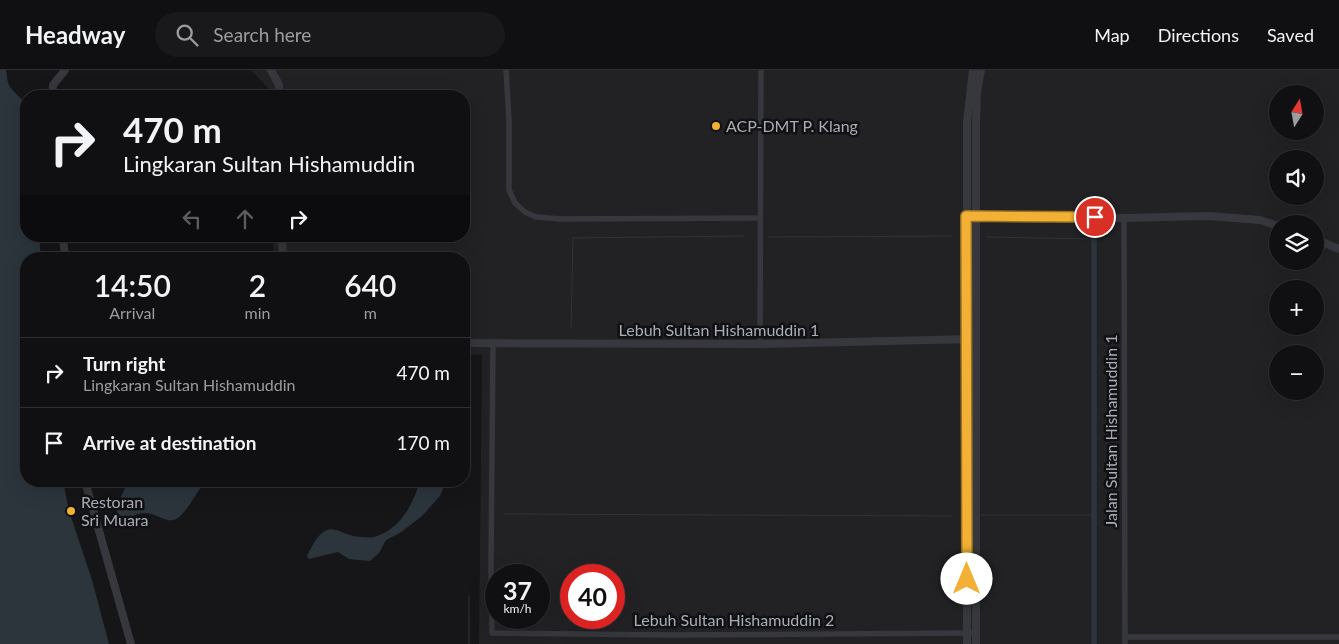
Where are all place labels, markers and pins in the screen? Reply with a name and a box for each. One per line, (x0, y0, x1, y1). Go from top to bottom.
place label: ACP-DMT P. Klang (726, 116, 858, 135)
marker: ACP-DMT P. Klang (710, 120, 722, 132)
pin (1074, 196, 1116, 238)
place label: Restoran Sri Muara (81, 492, 149, 529)
marker: Restoran Sri Muara (65, 505, 77, 517)

